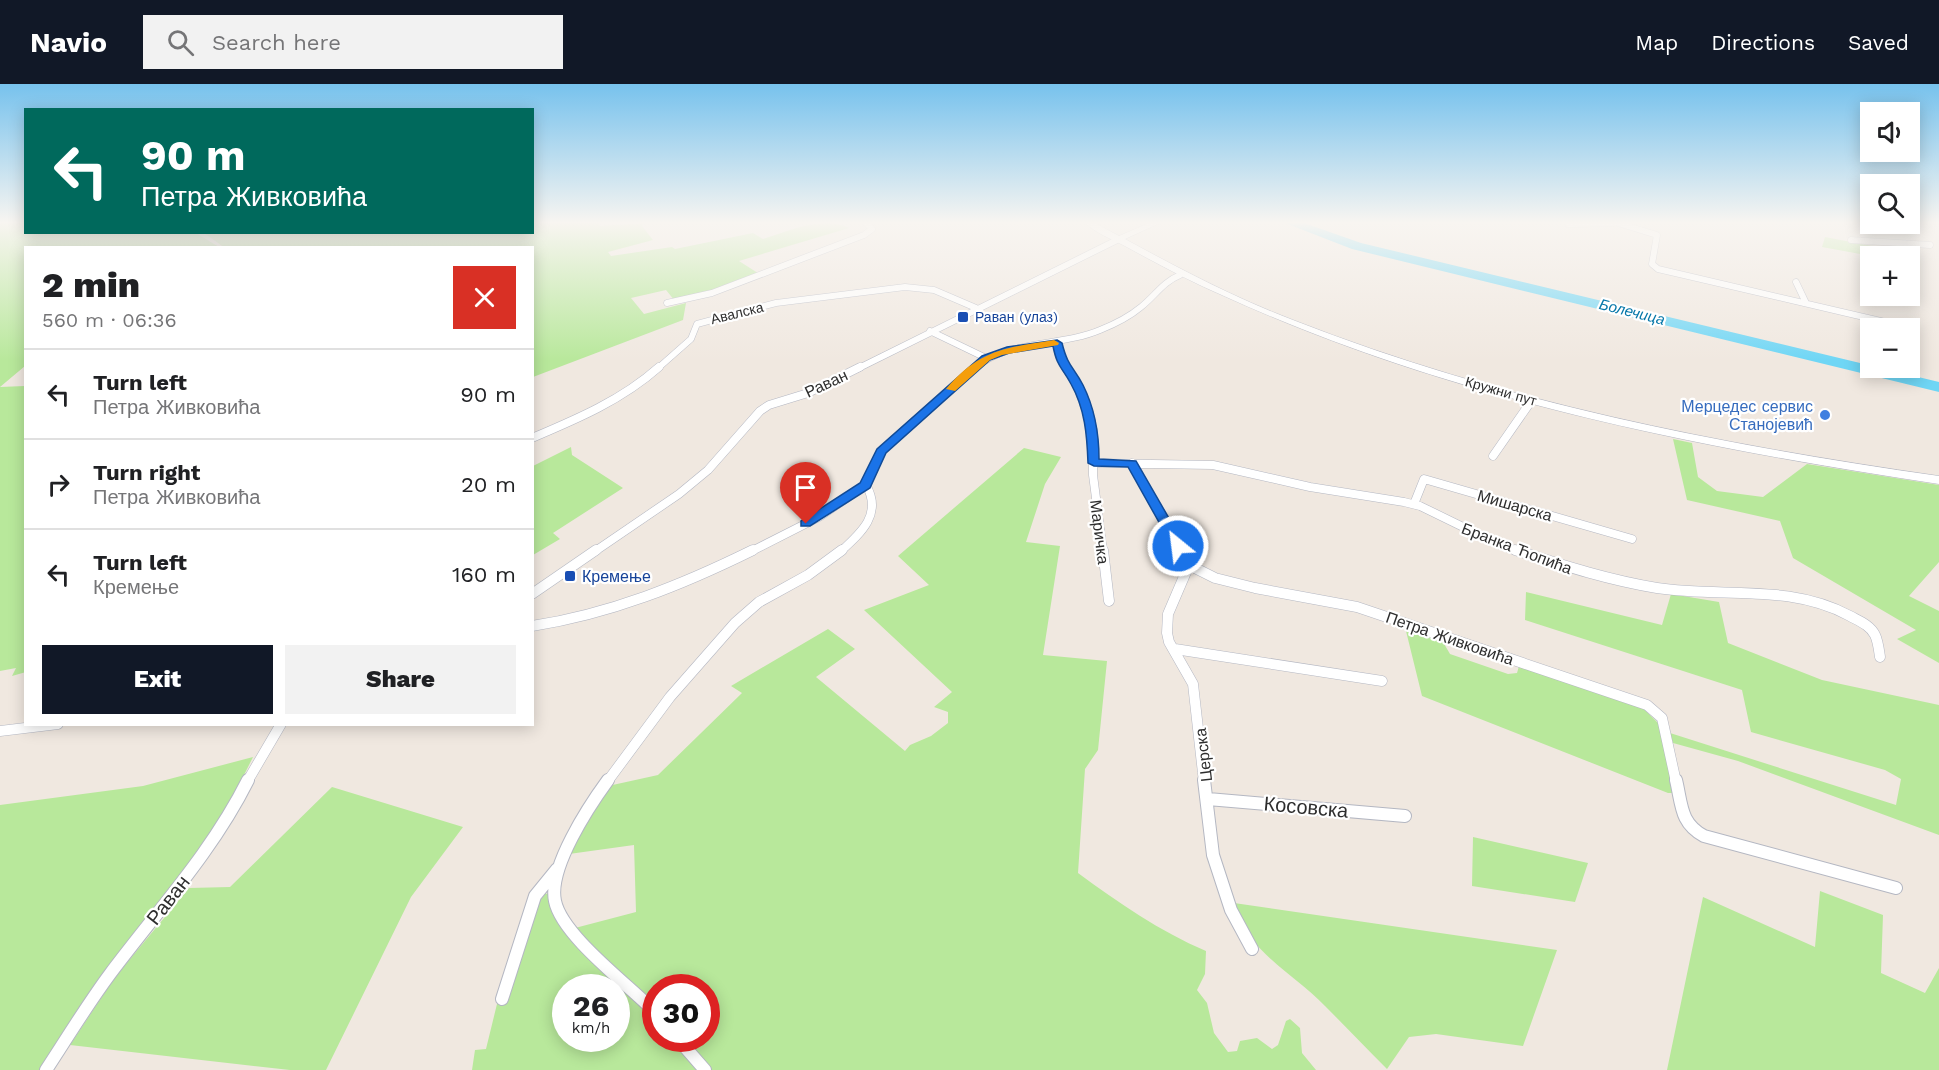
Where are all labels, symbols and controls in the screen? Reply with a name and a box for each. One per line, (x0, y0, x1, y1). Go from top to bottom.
search box (143, 15, 563, 69)
text: Navio (30, 26, 107, 59)
icon: search (164, 26, 197, 59)
text: Search here (212, 30, 341, 55)
text: Map (1635, 30, 1678, 55)
text: Directions (1711, 30, 1815, 55)
text: Saved (1848, 30, 1909, 55)
map controls (1860, 102, 1920, 378)
button: sound (1860, 102, 1920, 162)
text: 90 m (141, 131, 245, 180)
icon: left (42, 132, 120, 210)
button: search (1860, 174, 1920, 234)
text: Петра Живковића (141, 181, 367, 213)
button: + (1860, 246, 1920, 306)
text: 2 min (42, 264, 140, 306)
button: close (453, 266, 516, 329)
water label: Болечица (1597, 295, 1667, 329)
street label: Авалска (709, 299, 765, 327)
text: 560 m · 06:36 (42, 308, 177, 332)
place label: Раван (улаз) (975, 309, 1058, 325)
marker: Раван (улаз) (956, 310, 970, 324)
button: − (1860, 318, 1920, 378)
street label: Раван (802, 365, 851, 402)
text: Turn left (93, 370, 187, 395)
street label: Кружни пут (1463, 373, 1539, 409)
icon: left (42, 378, 75, 411)
text: 90 m (460, 382, 516, 407)
text: Петра Живковића (93, 395, 260, 419)
place label: Мерцедес сервис Станојевић (1681, 397, 1813, 434)
marker: Мерцедес сервис Станојевић (1818, 408, 1832, 422)
text: Turn right (93, 460, 200, 485)
pin (780, 462, 831, 524)
icon: right (42, 468, 75, 501)
icon: arrive (789, 471, 822, 504)
text: 20 m (461, 472, 516, 497)
text: Петра Живковића (93, 485, 260, 509)
street label: Мишарска (1475, 486, 1555, 525)
street label: Маричка (1086, 499, 1113, 565)
position arrow (1146, 514, 1210, 578)
street label: Бранка Ћопића (1459, 519, 1575, 578)
text: Turn left (93, 550, 187, 575)
icon: left (42, 558, 75, 591)
text: 160 m (452, 562, 516, 587)
place label: Кремење (582, 567, 651, 586)
marker: Кремење (563, 569, 577, 583)
text: Кремење (93, 575, 179, 599)
street label: Петра Живковића (1383, 608, 1516, 669)
button: Exit (42, 645, 273, 714)
button: Share (285, 645, 516, 714)
street label: Церска (1191, 727, 1216, 783)
street label: Косовска (1263, 791, 1350, 823)
street label: Раван (141, 870, 195, 930)
speed limit sign: 30 (642, 974, 720, 1052)
text: 26 (573, 988, 609, 1023)
text: km/h (572, 1019, 610, 1037)

